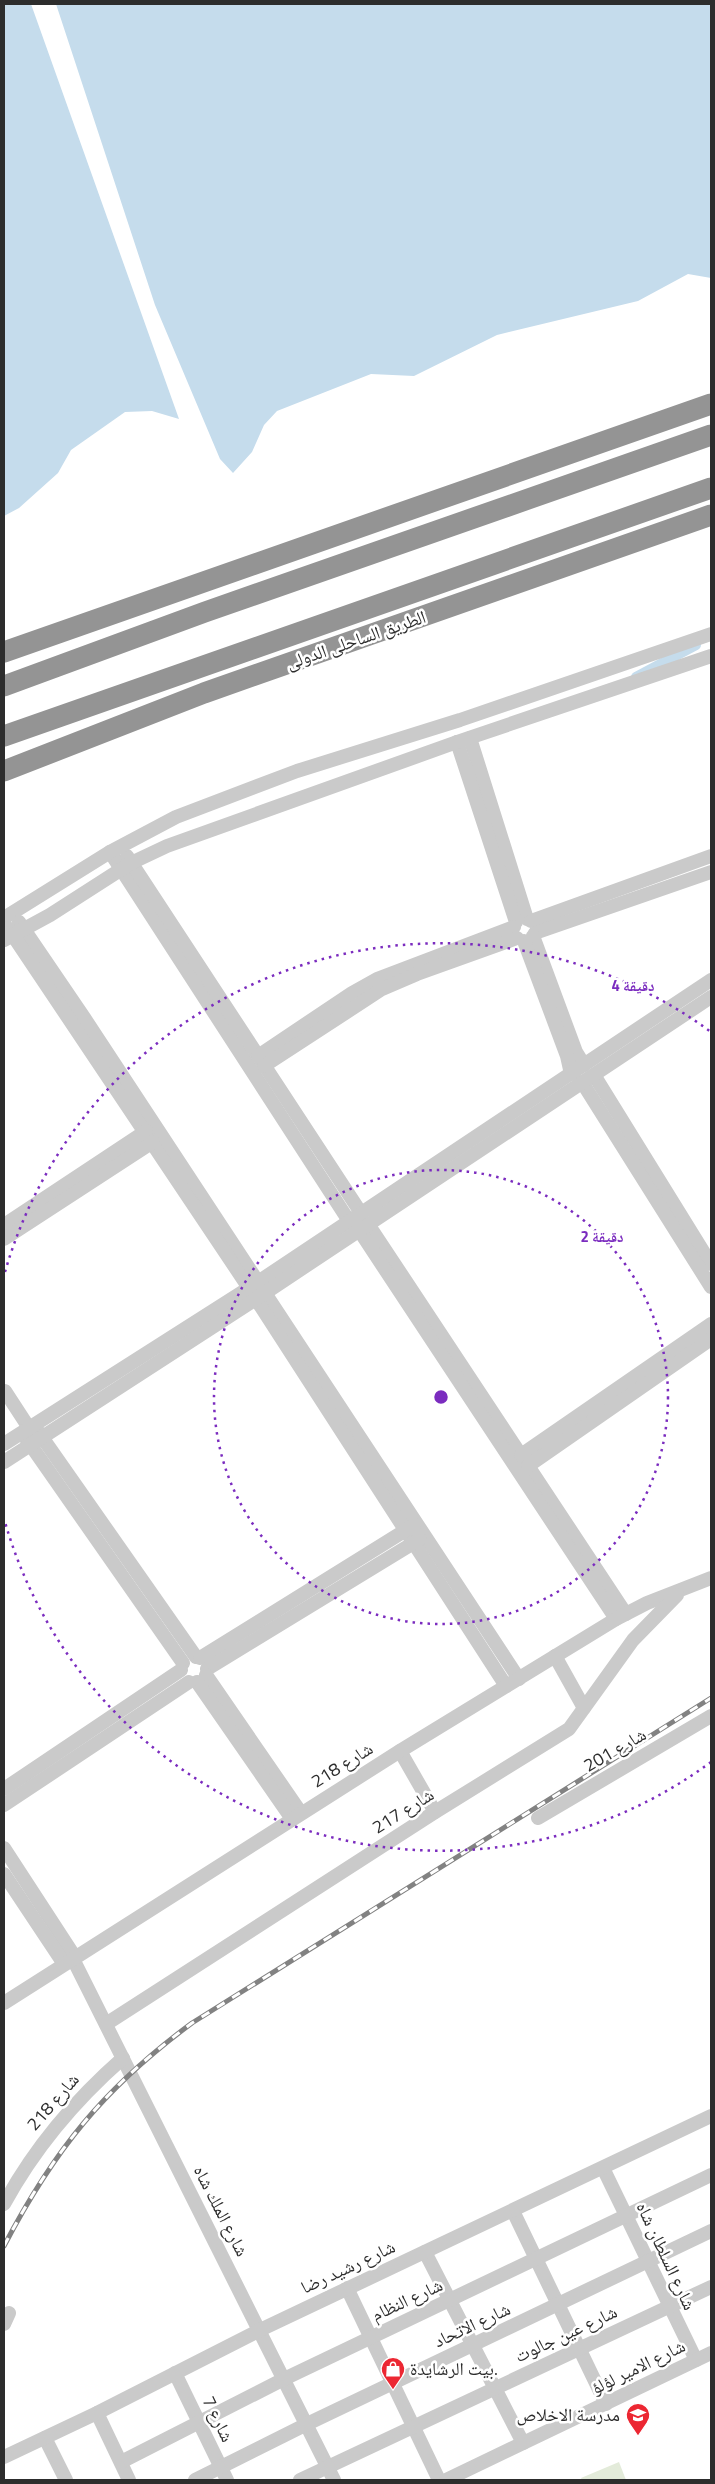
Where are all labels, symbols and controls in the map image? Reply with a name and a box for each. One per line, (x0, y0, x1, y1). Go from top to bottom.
street label: الطريق الساحلى الدولى (282, 603, 429, 676)
text: 4 دقيقة (611, 974, 655, 997)
text: 2 دقيقة (580, 1225, 624, 1248)
centre of rings (432, 1388, 450, 1406)
street label: شارع 201 (578, 1721, 651, 1778)
street label: شارع 218 (306, 1735, 378, 1794)
street label: شارع 217 (367, 1781, 439, 1840)
street label: شارع 218 (20, 2067, 85, 2136)
street label: شارع الملك شاه (187, 2161, 256, 2261)
street label: شارع السلطان شاه (630, 2197, 703, 2314)
street label: شارع رشيد رضا (296, 2233, 400, 2300)
street label: شارع النظام (367, 2271, 447, 2328)
street label: شارع الاتحاد (429, 2295, 515, 2354)
street label: شارع عين جالوت (510, 2298, 622, 2369)
street label: شارع الامير لؤلؤ (586, 2332, 690, 2401)
place label: بيت الرشايدة. (410, 2355, 498, 2382)
shop icon: بيت الرشايدة. (380, 2356, 406, 2390)
street label: شارع 7 (196, 2391, 241, 2446)
place label: مدرسة الاخلاص (517, 2401, 620, 2428)
school or university icon: مدرسة الاخلاص (625, 2402, 651, 2436)

